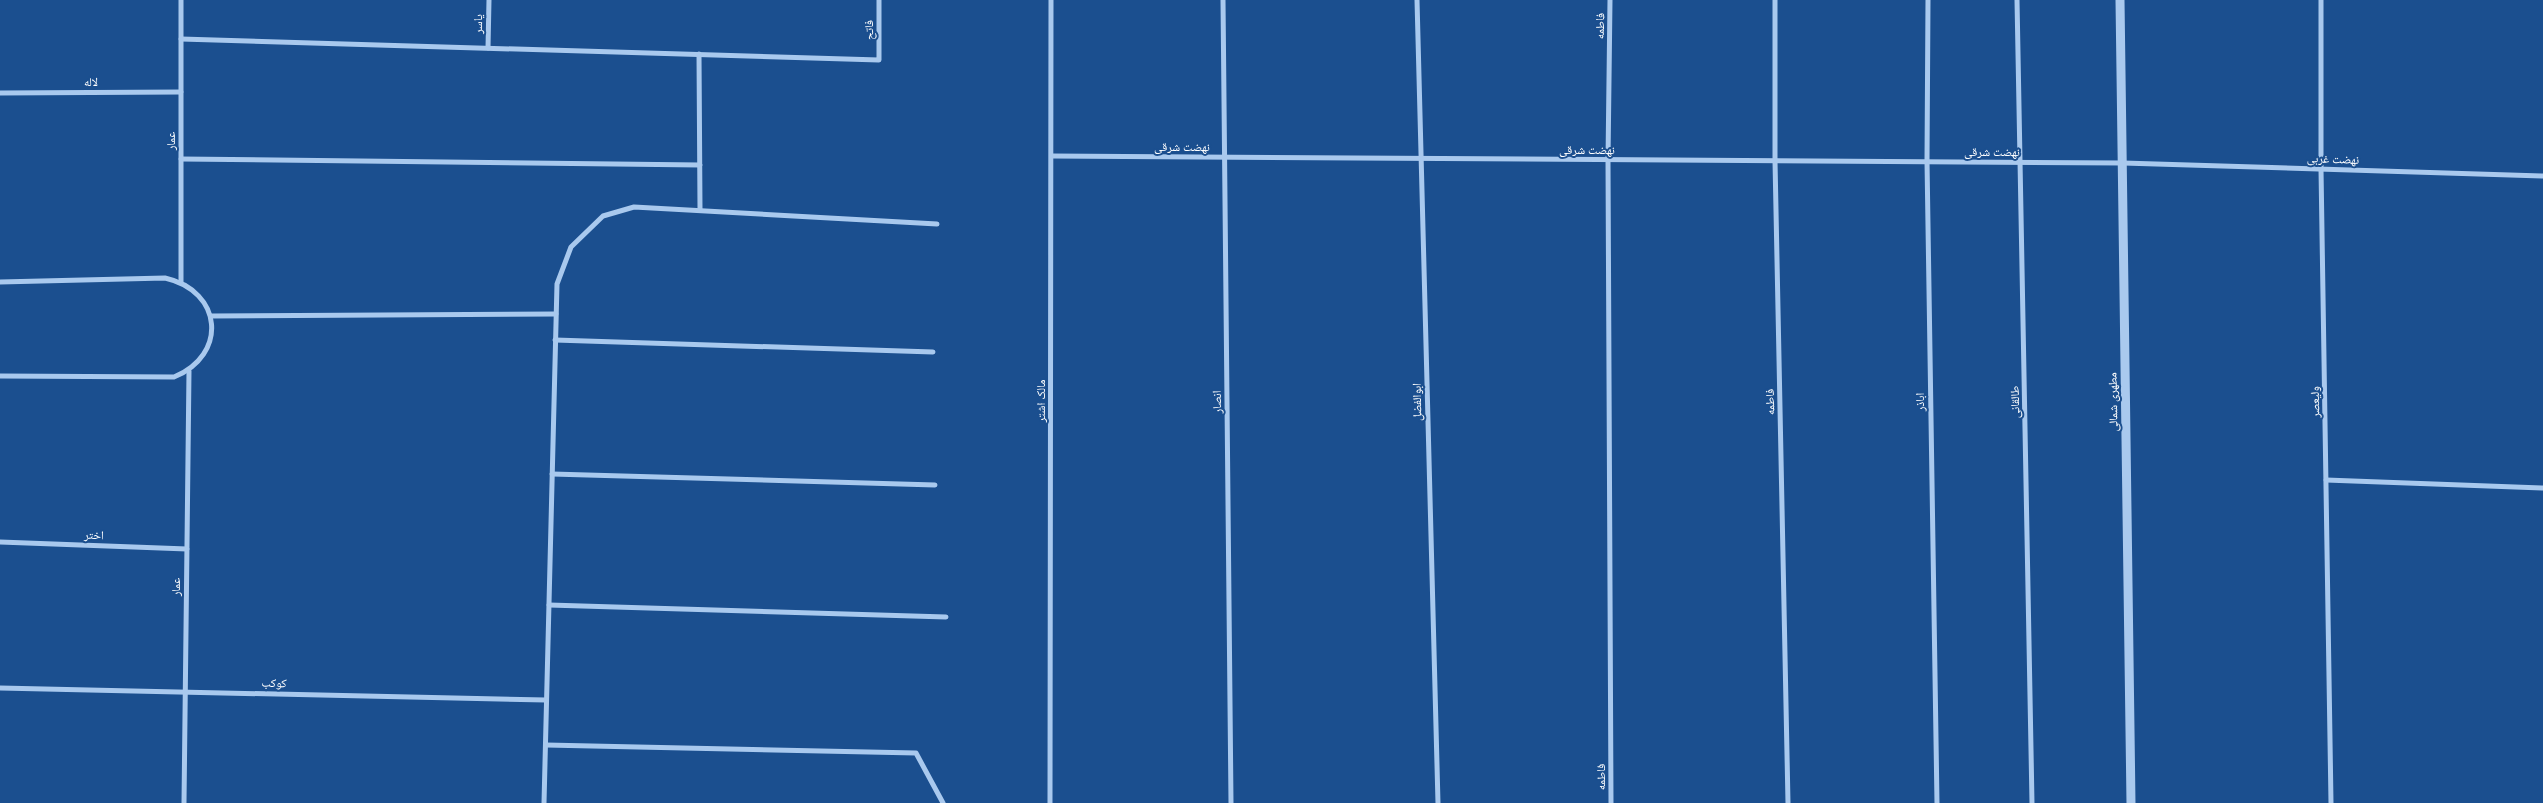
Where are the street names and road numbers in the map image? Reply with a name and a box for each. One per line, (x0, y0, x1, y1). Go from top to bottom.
street label: فاطمه (1593, 13, 1607, 39)
street label: یاسر (471, 14, 485, 35)
street label: فاتح (862, 20, 876, 40)
street label: لاله (84, 75, 98, 89)
street label: عمار (164, 132, 178, 151)
street label: نهضت شرقی (1154, 140, 1210, 154)
street label: نهضت شرقی (1559, 143, 1615, 157)
street label: نهضت شرقی (1964, 145, 2020, 159)
street label: نهضت غربی (2307, 151, 2359, 167)
street label: مطهری شمالی (2105, 372, 2121, 432)
street label: مالک اشتر (1034, 379, 1048, 424)
street label: ابوالفضل (1410, 383, 1425, 421)
street label: طالقانی (2008, 385, 2022, 418)
street label: ولیعصر (2308, 386, 2322, 419)
street label: فاطمه (1763, 389, 1777, 415)
street label: انصار (1210, 390, 1224, 415)
street label: اباذر (1913, 392, 1928, 413)
street label: اختر (83, 528, 104, 542)
street label: عمار (169, 578, 183, 597)
street label: کوکب (261, 676, 287, 691)
street label: فاطمه (1594, 764, 1608, 790)

